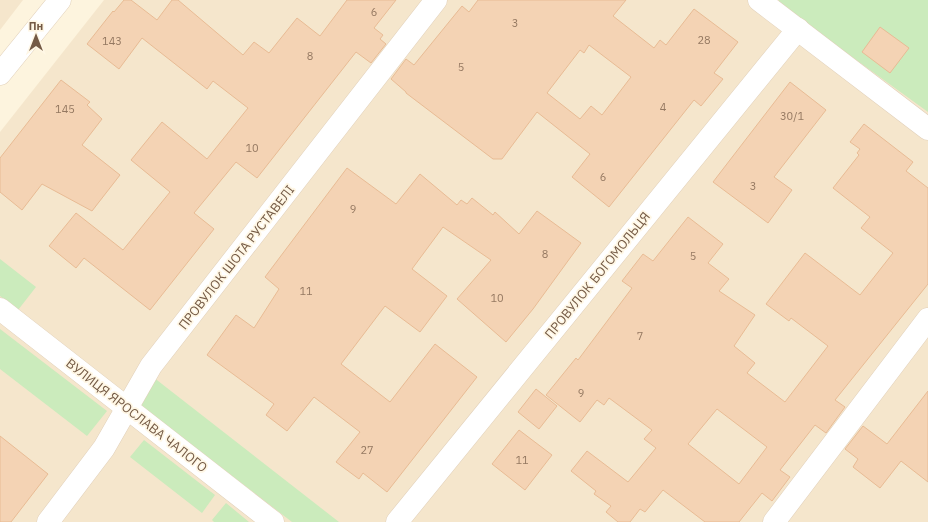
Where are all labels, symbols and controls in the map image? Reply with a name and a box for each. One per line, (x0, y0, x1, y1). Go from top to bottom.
house number: 6 (371, 5, 377, 19)
north arrow (16, 16, 56, 56)
house number: 3 (512, 16, 518, 30)
text: Пн (29, 19, 43, 33)
house number: 28 (697, 33, 711, 47)
house number: 143 (102, 34, 122, 48)
house number: 8 (307, 49, 313, 63)
house number: 5 (458, 60, 464, 74)
house number: 4 (660, 100, 667, 114)
house number: 145 (55, 102, 75, 116)
house number: 30/1 (780, 109, 804, 123)
house number: 10 (245, 141, 259, 155)
house number: 6 (600, 170, 606, 184)
house number: 3 (750, 179, 756, 193)
street label: ПРОВУЛОК ШОТА РУСТАВЕЛІ (175, 182, 298, 333)
house number: 9 (350, 202, 356, 216)
street label: ПРОВУЛОК БОГОМОЛЬЦЯ (541, 208, 654, 342)
house number: 8 (542, 247, 548, 261)
house number: 5 (690, 249, 696, 263)
house number: 11 (299, 284, 313, 298)
house number: 10 (490, 291, 504, 305)
house number: 7 (637, 329, 643, 343)
street label: ВУЛИЦЯ ЯРОСЛАВА ЧАЛОГО (63, 355, 211, 476)
house number: 9 (578, 386, 584, 400)
house number: 27 (360, 443, 374, 457)
house number: 11 (515, 453, 529, 467)

